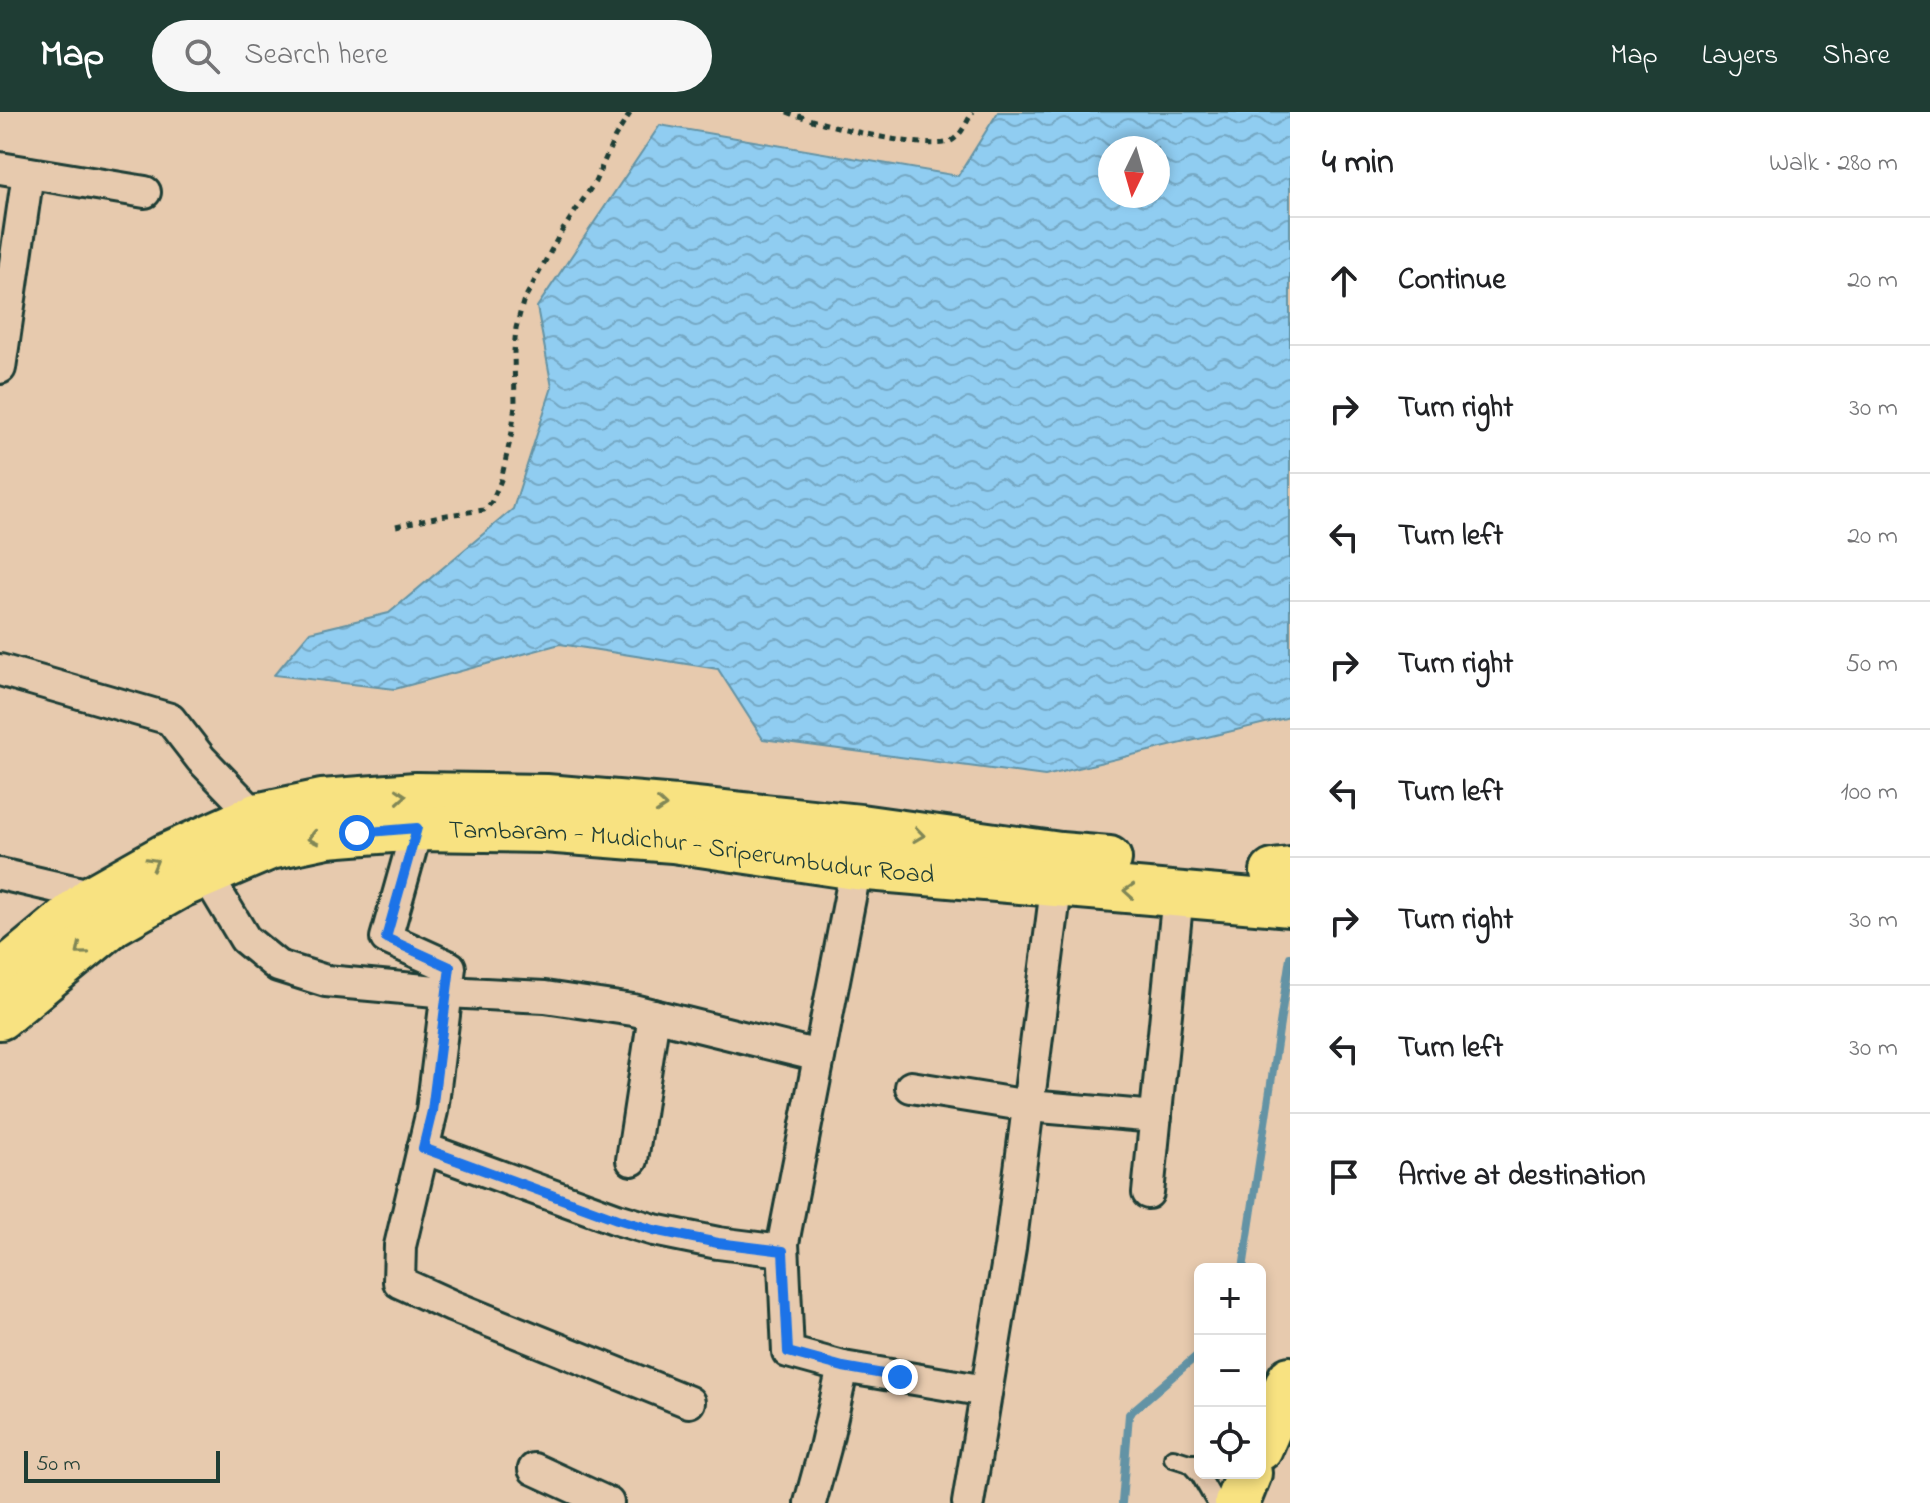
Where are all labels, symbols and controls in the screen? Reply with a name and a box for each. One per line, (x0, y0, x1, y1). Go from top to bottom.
search box (152, 20, 712, 92)
text: Map (40, 28, 104, 84)
icon: search (180, 34, 224, 78)
text: Search here (244, 34, 388, 78)
text: Map (1610, 36, 1658, 77)
text: Layers (1702, 36, 1778, 77)
text: Share (1822, 36, 1890, 77)
north arrow (1098, 136, 1170, 208)
text: 4 min (1322, 139, 1394, 189)
text: Walk · 280 m (1769, 145, 1898, 183)
icon: ahead (1322, 259, 1366, 303)
text: Continue (1398, 259, 1506, 303)
text: 20 m (1847, 262, 1898, 300)
icon: right (1322, 387, 1366, 431)
text: Turn right (1398, 387, 1513, 431)
text: 30 m (1849, 390, 1898, 428)
icon: left (1322, 515, 1366, 559)
text: Turn left (1398, 515, 1503, 559)
text: 20 m (1847, 518, 1898, 556)
icon: right (1322, 643, 1366, 687)
text: Turn right (1398, 643, 1513, 687)
text: 50 m (1845, 646, 1898, 684)
icon: left (1322, 771, 1366, 815)
text: Turn left (1398, 771, 1503, 815)
text: 100 m (1841, 774, 1898, 812)
one-way arrow (395, 788, 408, 805)
one-way arrow (655, 797, 668, 814)
street label: Tambaram - Mudichur - Sriperumbudur Road (448, 812, 936, 896)
route start (339, 815, 375, 851)
one-way arrow (912, 826, 926, 843)
one-way arrow (306, 829, 320, 846)
one-way arrow (144, 857, 159, 873)
one-way arrow (1122, 883, 1135, 900)
icon: right (1322, 899, 1366, 943)
text: Turn right (1398, 899, 1513, 943)
text: 30 m (1849, 902, 1898, 940)
one-way arrow (76, 940, 90, 955)
icon: left (1322, 1027, 1366, 1071)
text: Turn left (1398, 1027, 1503, 1071)
text: 30 m (1849, 1030, 1898, 1068)
icon: arrive (1322, 1155, 1366, 1199)
text: Arrive at destination (1398, 1155, 1646, 1199)
map controls (1194, 1263, 1266, 1479)
button: + (1194, 1263, 1266, 1335)
button: − (1194, 1335, 1266, 1407)
route end (882, 1359, 918, 1395)
button: locate (1194, 1407, 1266, 1479)
scale bar (24, 1447, 220, 1483)
text: 50 m (36, 1449, 81, 1481)

